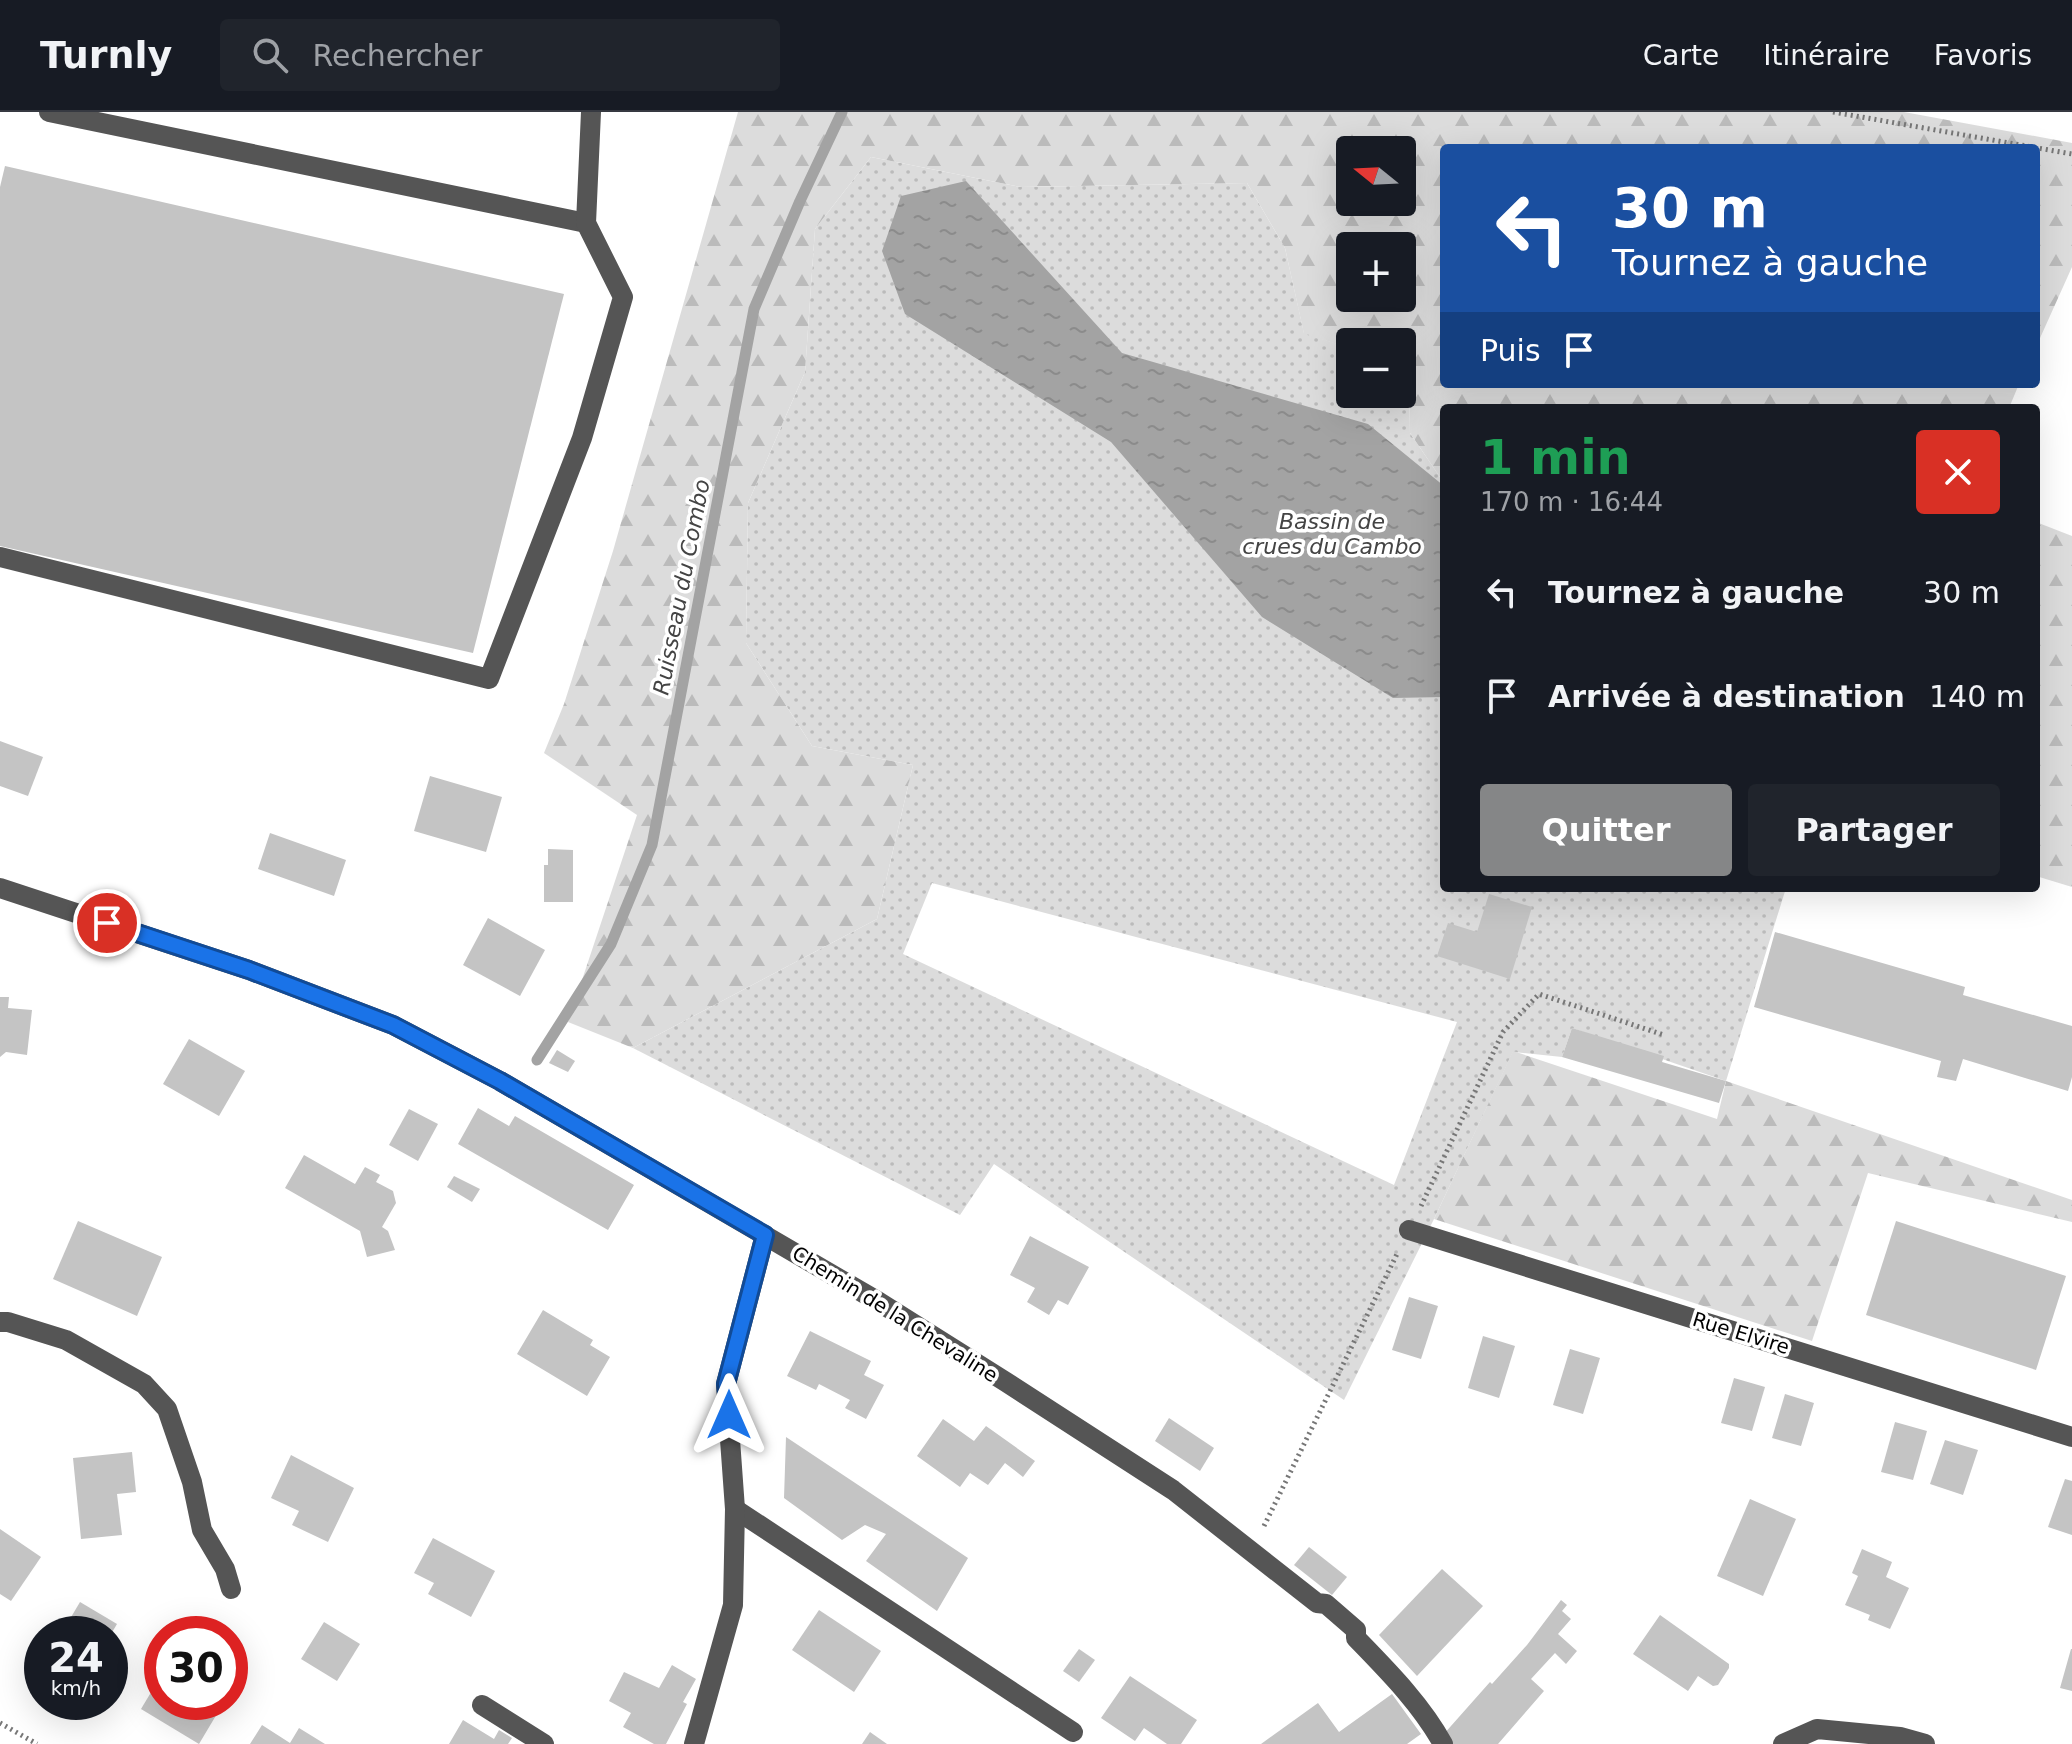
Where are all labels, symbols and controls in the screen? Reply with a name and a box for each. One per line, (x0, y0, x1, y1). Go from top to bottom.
search box (220, 19, 780, 91)
text: Turnly (40, 33, 172, 77)
icon: search (248, 33, 292, 77)
text: Rechercher (312, 38, 482, 73)
text: Carte (1643, 39, 1719, 72)
text: Itinéraire (1763, 39, 1890, 72)
text: Favoris (1934, 39, 2032, 72)
north arrow (1336, 136, 1416, 216)
map controls (1336, 136, 1416, 408)
text: 30 m (1612, 175, 1768, 240)
icon: left (1480, 176, 1584, 280)
button: + (1336, 232, 1416, 312)
text: Tournez à gauche (1612, 242, 1928, 283)
button: − (1336, 328, 1416, 408)
icon: arrive (1557, 328, 1601, 372)
text: Puis (1480, 333, 1541, 368)
text: 1 min (1480, 429, 1631, 485)
button: close (1916, 430, 2000, 514)
water label: Ruisseau du Combo (648, 477, 715, 697)
text: 170 m · 16:44 (1480, 487, 1663, 517)
water label: Bassin de crues du Cambo (1242, 509, 1422, 559)
icon: left (1480, 570, 1524, 614)
text: Tournez à gauche (1548, 575, 1844, 610)
text: 30 m (1923, 575, 2000, 610)
icon: arrive (1480, 674, 1524, 718)
text: Arrivée à destination (1548, 679, 1905, 714)
text: 140 m (1929, 679, 2025, 714)
button: Quitter (1480, 784, 1732, 876)
button: Partager (1748, 784, 2000, 876)
pin (73, 889, 141, 957)
icon: arrive (85, 901, 129, 945)
street label: Chemin de la Chevaline (788, 1241, 1002, 1387)
street label: Rue Elvire (1690, 1307, 1792, 1359)
position arrow (687, 1373, 771, 1457)
speed limit sign: 30 (144, 1616, 248, 1720)
text: 24 (48, 1635, 104, 1681)
text: km/h (51, 1676, 101, 1700)

